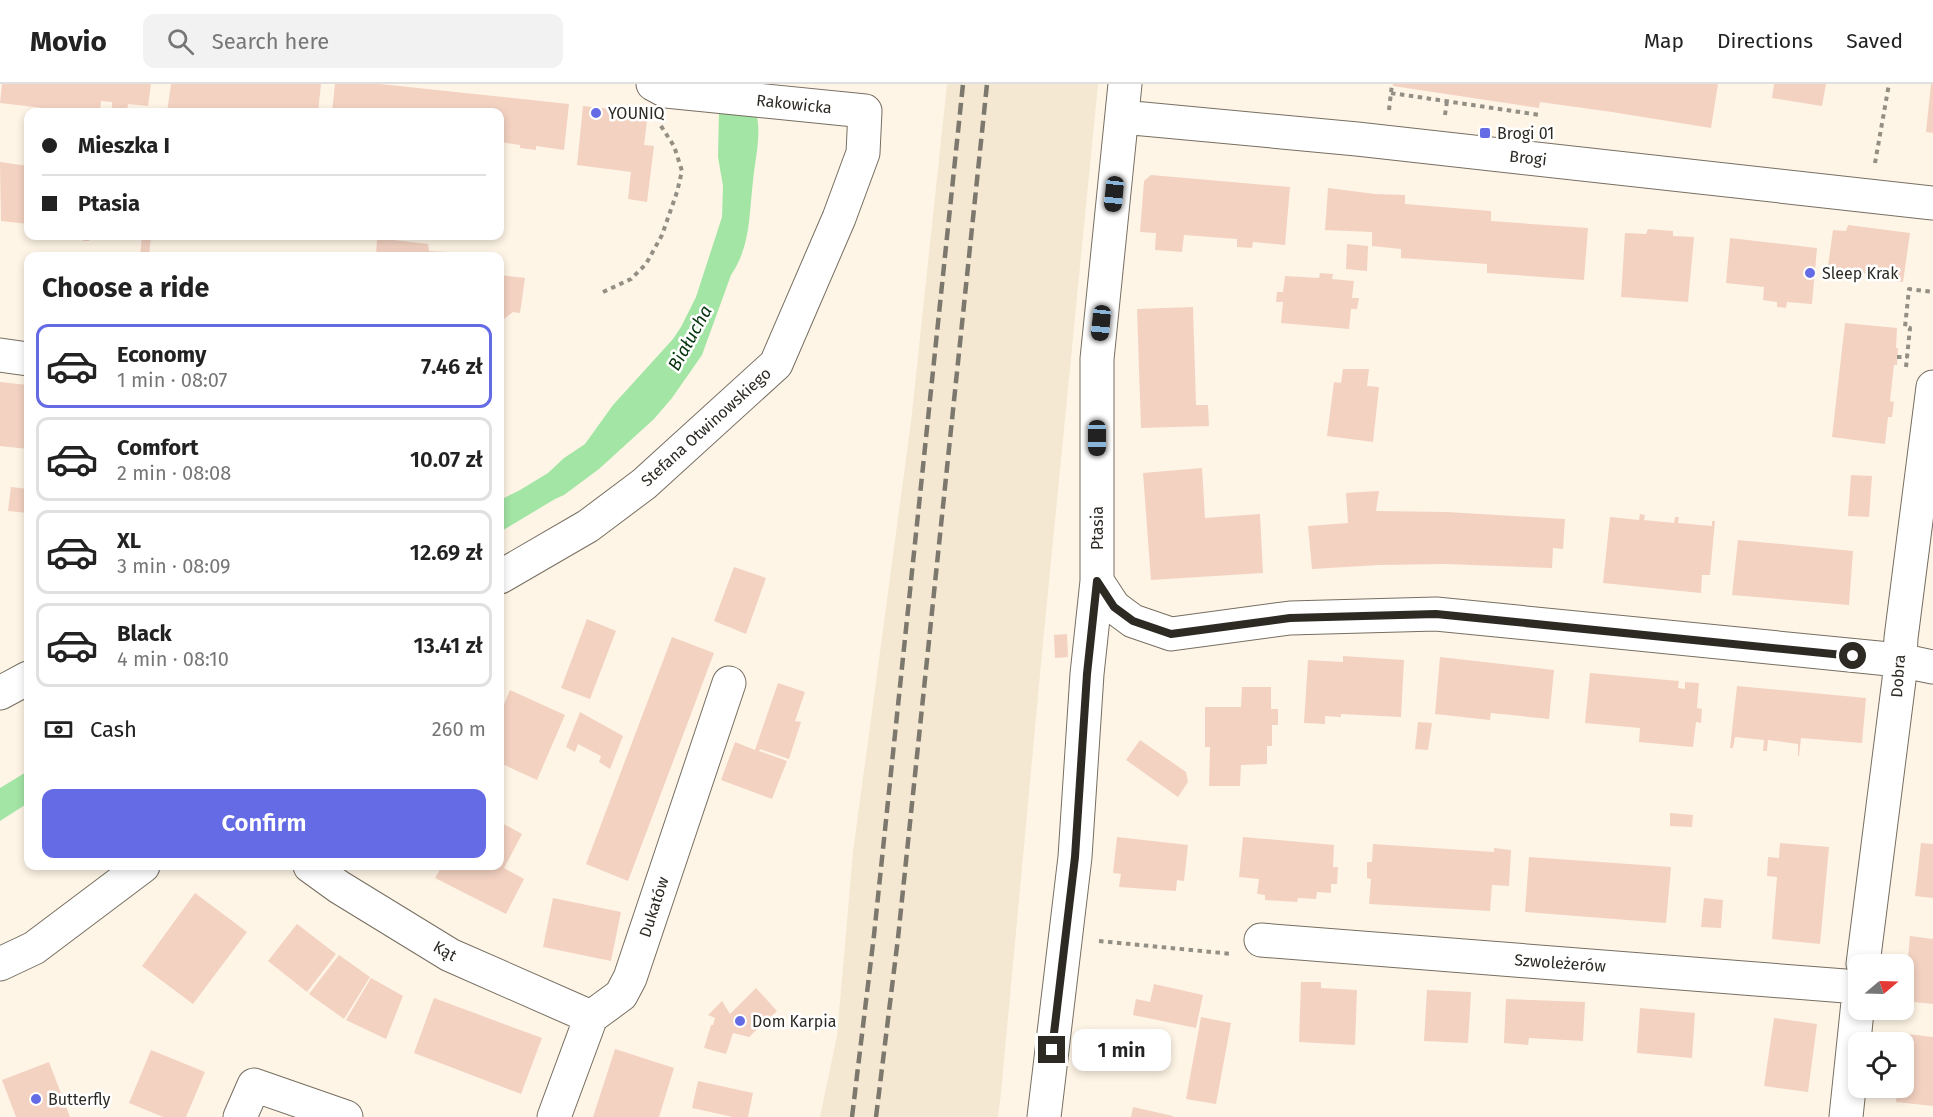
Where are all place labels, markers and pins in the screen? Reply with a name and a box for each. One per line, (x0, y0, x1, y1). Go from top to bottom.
place label: YOUNIQ (608, 104, 665, 123)
marker: YOUNIQ (589, 106, 603, 120)
place label: Brogi 01 (1497, 124, 1554, 143)
marker: Brogi 01 (1478, 126, 1492, 140)
place label: Sleep Krak (1822, 264, 1899, 283)
marker: Sleep Krak (1803, 266, 1817, 280)
place label: Dom Karpia (752, 1012, 837, 1031)
marker: Dom Karpia (733, 1014, 747, 1028)
place label: Butterfly (48, 1090, 111, 1109)
marker: Butterfly (29, 1092, 43, 1106)

